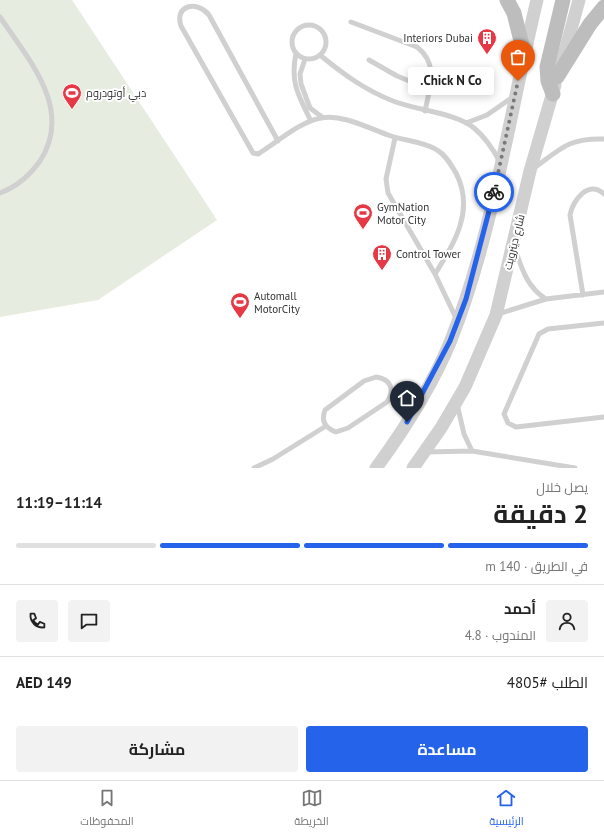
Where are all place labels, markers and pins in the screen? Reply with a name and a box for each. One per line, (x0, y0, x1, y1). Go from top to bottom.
building icon: Interiors Dubai (476, 27, 498, 55)
place label: Interiors Dubai (403, 31, 473, 45)
pin (501, 40, 535, 81)
callout: Chick N Co. (408, 67, 494, 95)
sports icon: دبي أوتودروم (61, 82, 83, 110)
place label: دبي أوتودروم (86, 86, 146, 102)
place label: GymNation Motor City (377, 200, 429, 227)
sports icon: GymNation Motor City (352, 202, 374, 230)
building icon: Control Tower (371, 243, 393, 271)
place label: Control Tower (396, 247, 461, 261)
place label: Automall MotorCity (254, 289, 301, 316)
sports icon: Automall MotorCity (229, 291, 251, 319)
pin (390, 381, 424, 422)

